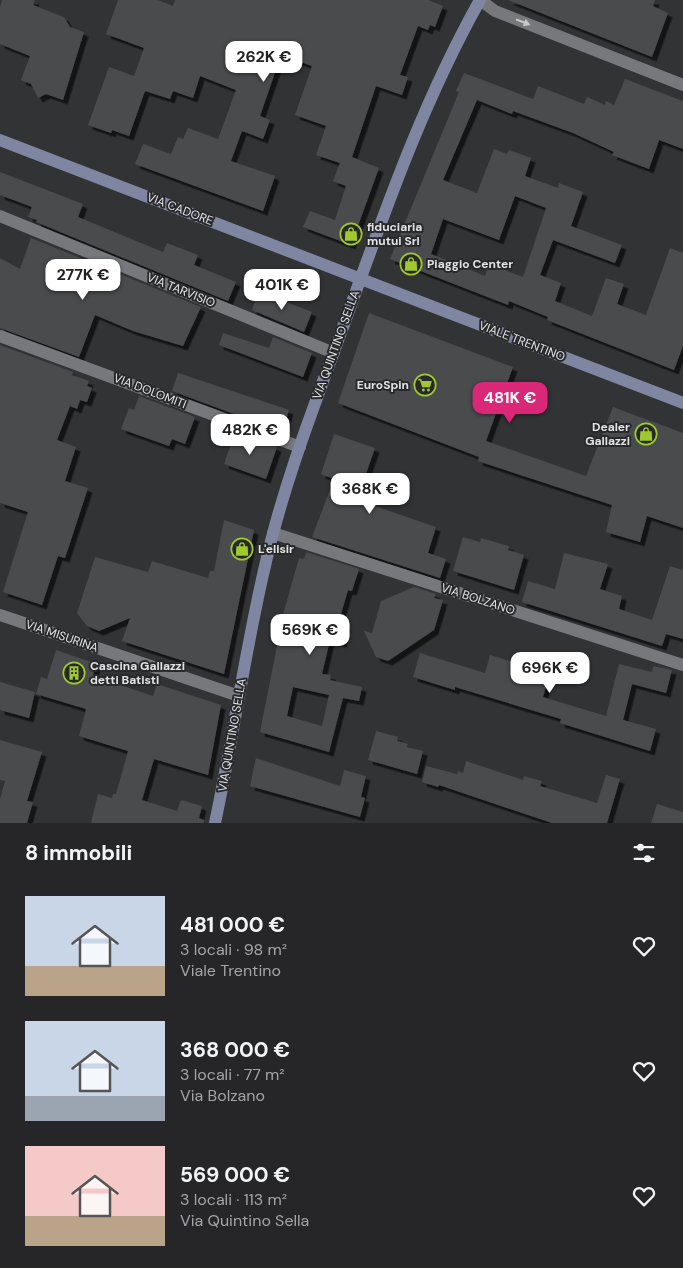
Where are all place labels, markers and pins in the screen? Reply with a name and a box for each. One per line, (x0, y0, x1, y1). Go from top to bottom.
pin: 262K € (223, 41, 305, 83)
place label: fiduciaria mutui Srl (367, 219, 422, 249)
shop icon: fiduciaria mutui Srl (339, 222, 363, 246)
shop icon: Piaggio Center (399, 252, 423, 276)
place label: Piaggio Center (427, 256, 513, 272)
pin: 277K € (42, 258, 124, 301)
pin: 401K € (241, 268, 323, 311)
supermarket icon: EuroSpin (413, 373, 437, 397)
place label: EuroSpin (357, 377, 409, 393)
pin: 481K € (469, 382, 551, 424)
pin: 482K € (209, 414, 291, 456)
place label: Dealer Gallazzi (585, 419, 630, 449)
shop icon: Dealer Gallazzi (634, 422, 658, 446)
pin: 368K € (329, 472, 411, 515)
shop icon: L'elisir (230, 537, 254, 561)
place label: L'elisir (258, 541, 294, 557)
pin: 569K € (269, 614, 351, 656)
pin: 696K € (509, 652, 591, 694)
place label: Cascina Gallazzi detti Batisti (90, 658, 185, 688)
building icon: Cascina Gallazzi detti Batisti (62, 661, 86, 685)

